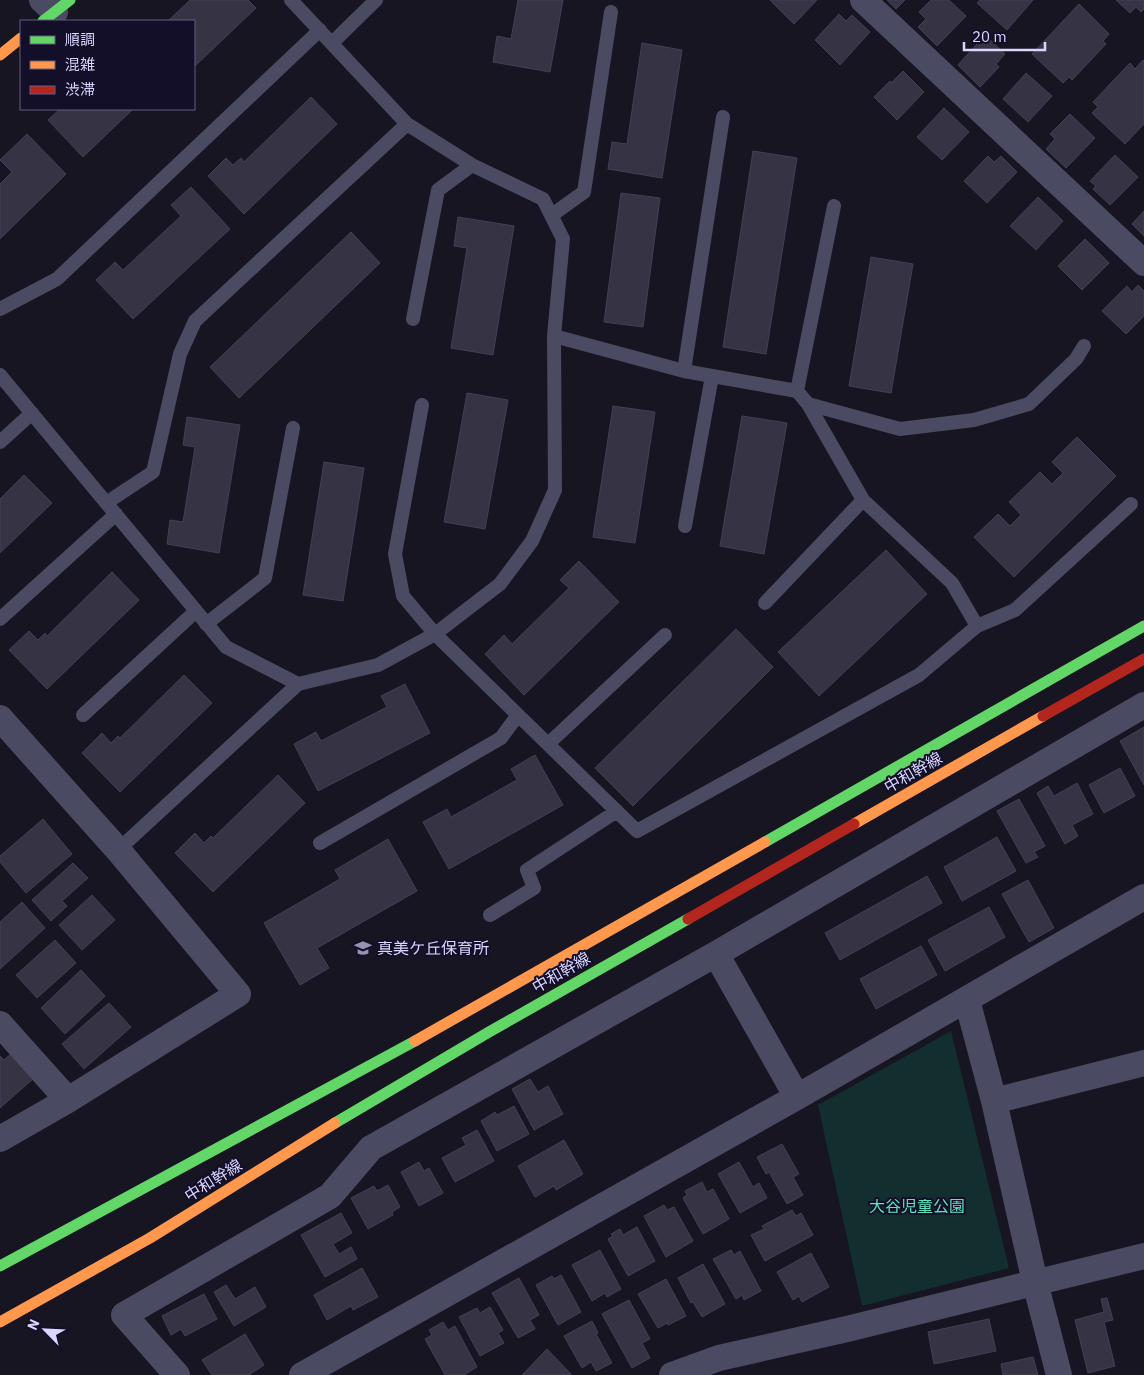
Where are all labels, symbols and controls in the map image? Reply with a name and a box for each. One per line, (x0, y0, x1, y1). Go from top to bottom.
legend (20, 20, 195, 110)
scale bar (964, 20, 1045, 52)
text: 20 m (972, 27, 1007, 46)
text: 順調 (65, 30, 95, 49)
text: 混雑 (65, 55, 95, 74)
text: 渋滞 (65, 80, 95, 99)
street label: 中和幹線 (880, 747, 946, 797)
school or university icon: 真美ケ丘保育所 (353, 938, 373, 958)
place label: 真美ケ丘保育所 (377, 938, 489, 958)
street label: 中和幹線 (528, 947, 594, 997)
street label: 中和幹線 (181, 1155, 245, 1205)
park label: 大谷児童公園 (869, 1196, 965, 1216)
north arrow (20, 1305, 70, 1355)
text: N (23, 1316, 43, 1333)

